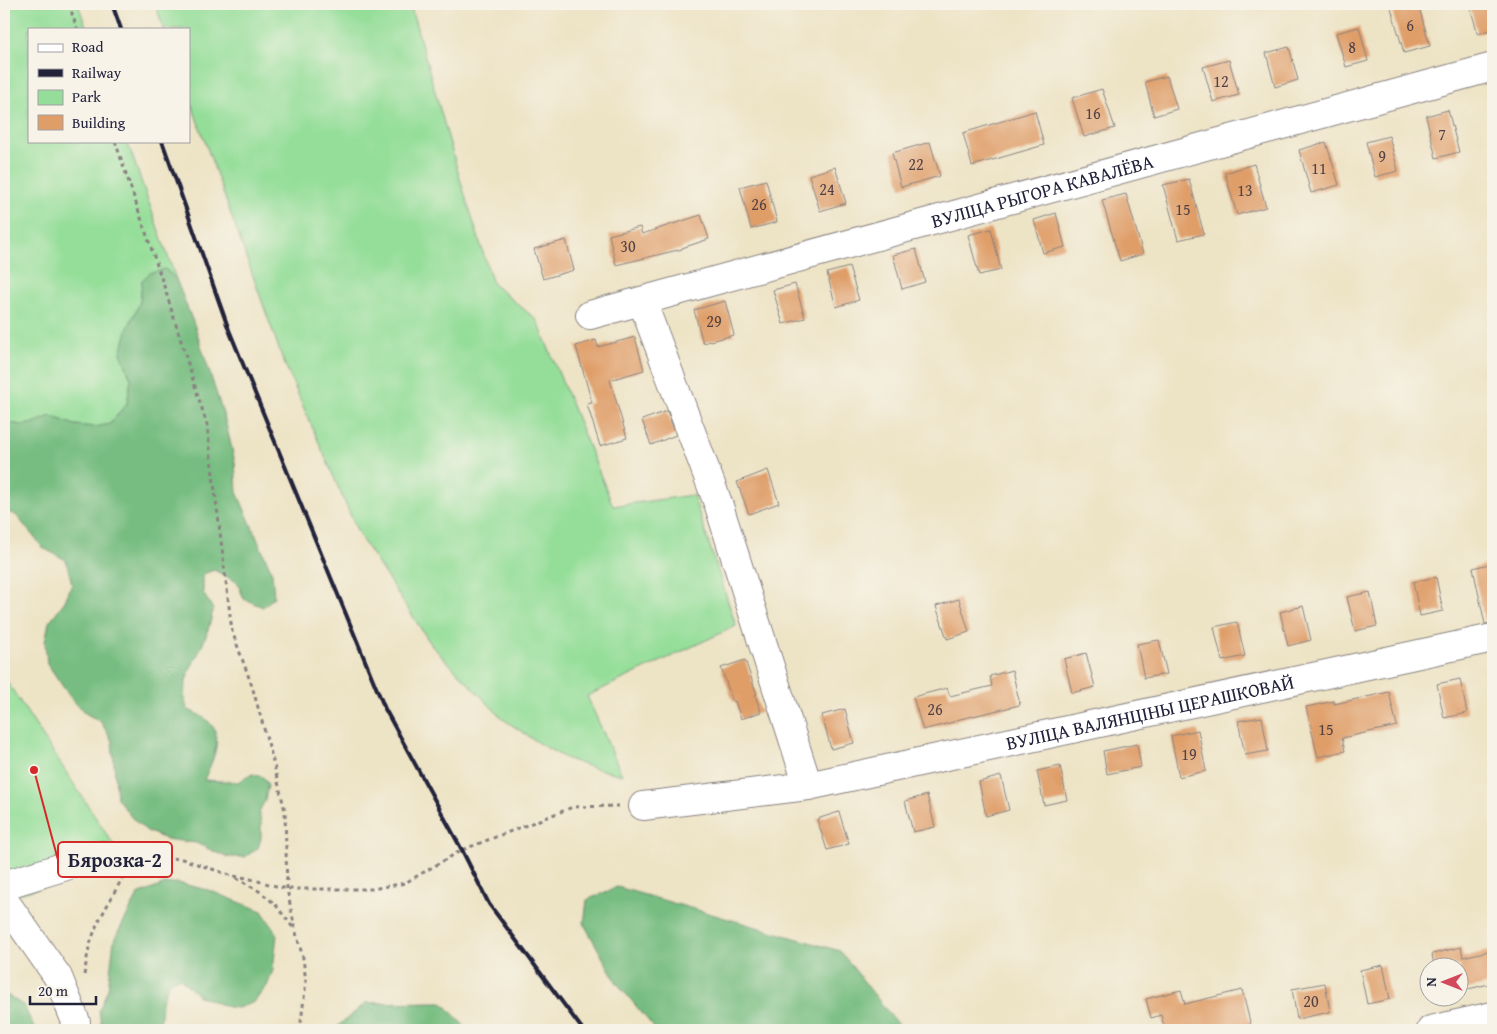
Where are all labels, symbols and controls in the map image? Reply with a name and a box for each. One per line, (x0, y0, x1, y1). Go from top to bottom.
house number: 6 (1406, 13, 1414, 37)
legend (28, 28, 190, 142)
house number: 8 (1348, 35, 1356, 59)
text: Road (72, 36, 103, 57)
text: Railway (72, 62, 122, 83)
house number: 12 (1213, 69, 1229, 93)
text: Park (72, 86, 101, 107)
house number: 16 (1085, 101, 1101, 125)
text: Building (72, 112, 126, 133)
house number: 7 (1438, 122, 1446, 146)
house number: 9 (1378, 144, 1386, 168)
street label: ВУЛІЦА РЫГОРА КАВАЛЁВА (928, 147, 1157, 235)
house number: 22 (908, 152, 924, 176)
house number: 11 (1311, 156, 1327, 180)
house number: 24 (819, 177, 835, 201)
house number: 13 (1237, 178, 1253, 202)
house number: 26 (751, 192, 767, 216)
house number: 15 (1175, 197, 1191, 221)
house number: 30 (620, 234, 636, 258)
house number: 29 (706, 309, 722, 333)
street label: ВУЛІЦА ВАЛЯНЦІНЫ ЦЕРАШКОВАЙ (1003, 667, 1297, 757)
house number: 26 (927, 697, 943, 721)
house number: 15 (1318, 717, 1334, 741)
house number: 19 (1181, 742, 1197, 766)
callout: Бярозка-2 (58, 842, 172, 877)
text: Бярозка-2 (68, 845, 162, 874)
north arrow (1420, 956, 1470, 1006)
scale bar (30, 974, 96, 1006)
text: N (1421, 977, 1441, 987)
text: 20 m (38, 980, 69, 1001)
house number: 20 (1303, 989, 1319, 1013)

